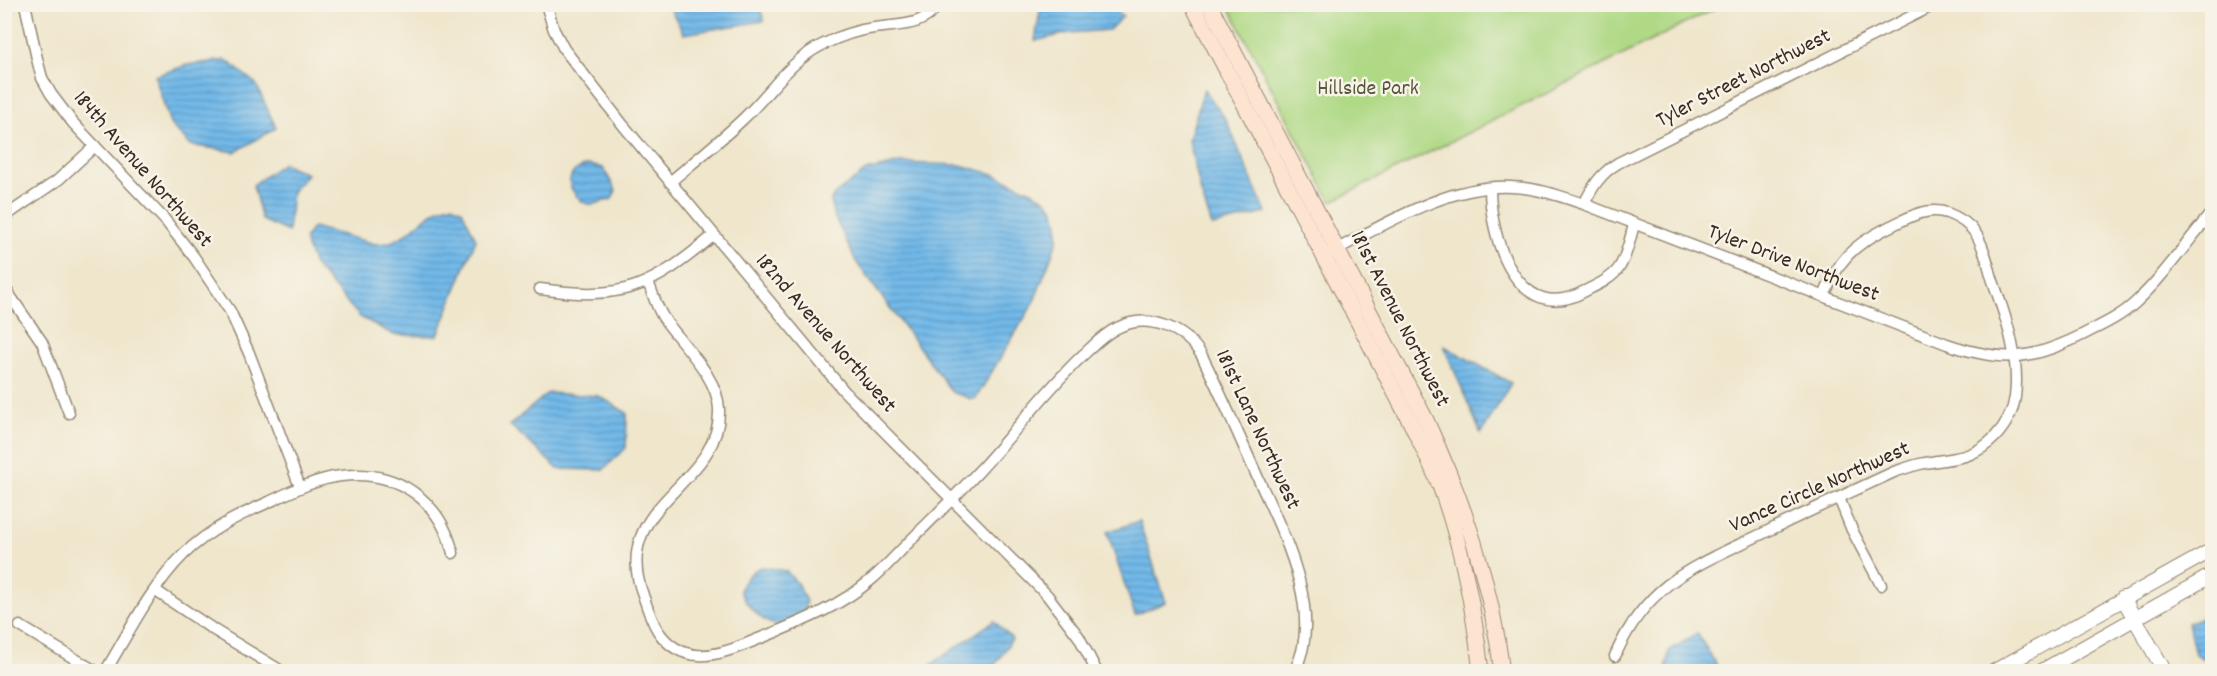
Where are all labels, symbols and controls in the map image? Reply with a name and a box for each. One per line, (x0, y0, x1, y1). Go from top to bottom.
street label: Tyler Street Northwest (1651, 21, 1837, 137)
park label: Hillside Park (1317, 74, 1419, 105)
street label: 184th Avenue Northwest (65, 85, 219, 255)
street label: Tyler Drive Northwest (1703, 217, 1883, 311)
street label: 181st Avenue Northwest (1341, 225, 1457, 413)
street label: 182nd Avenue Northwest (747, 248, 903, 420)
street label: 181st Lane Northwest (1206, 345, 1308, 515)
street label: Vance Circle Northwest (1725, 434, 1915, 542)

